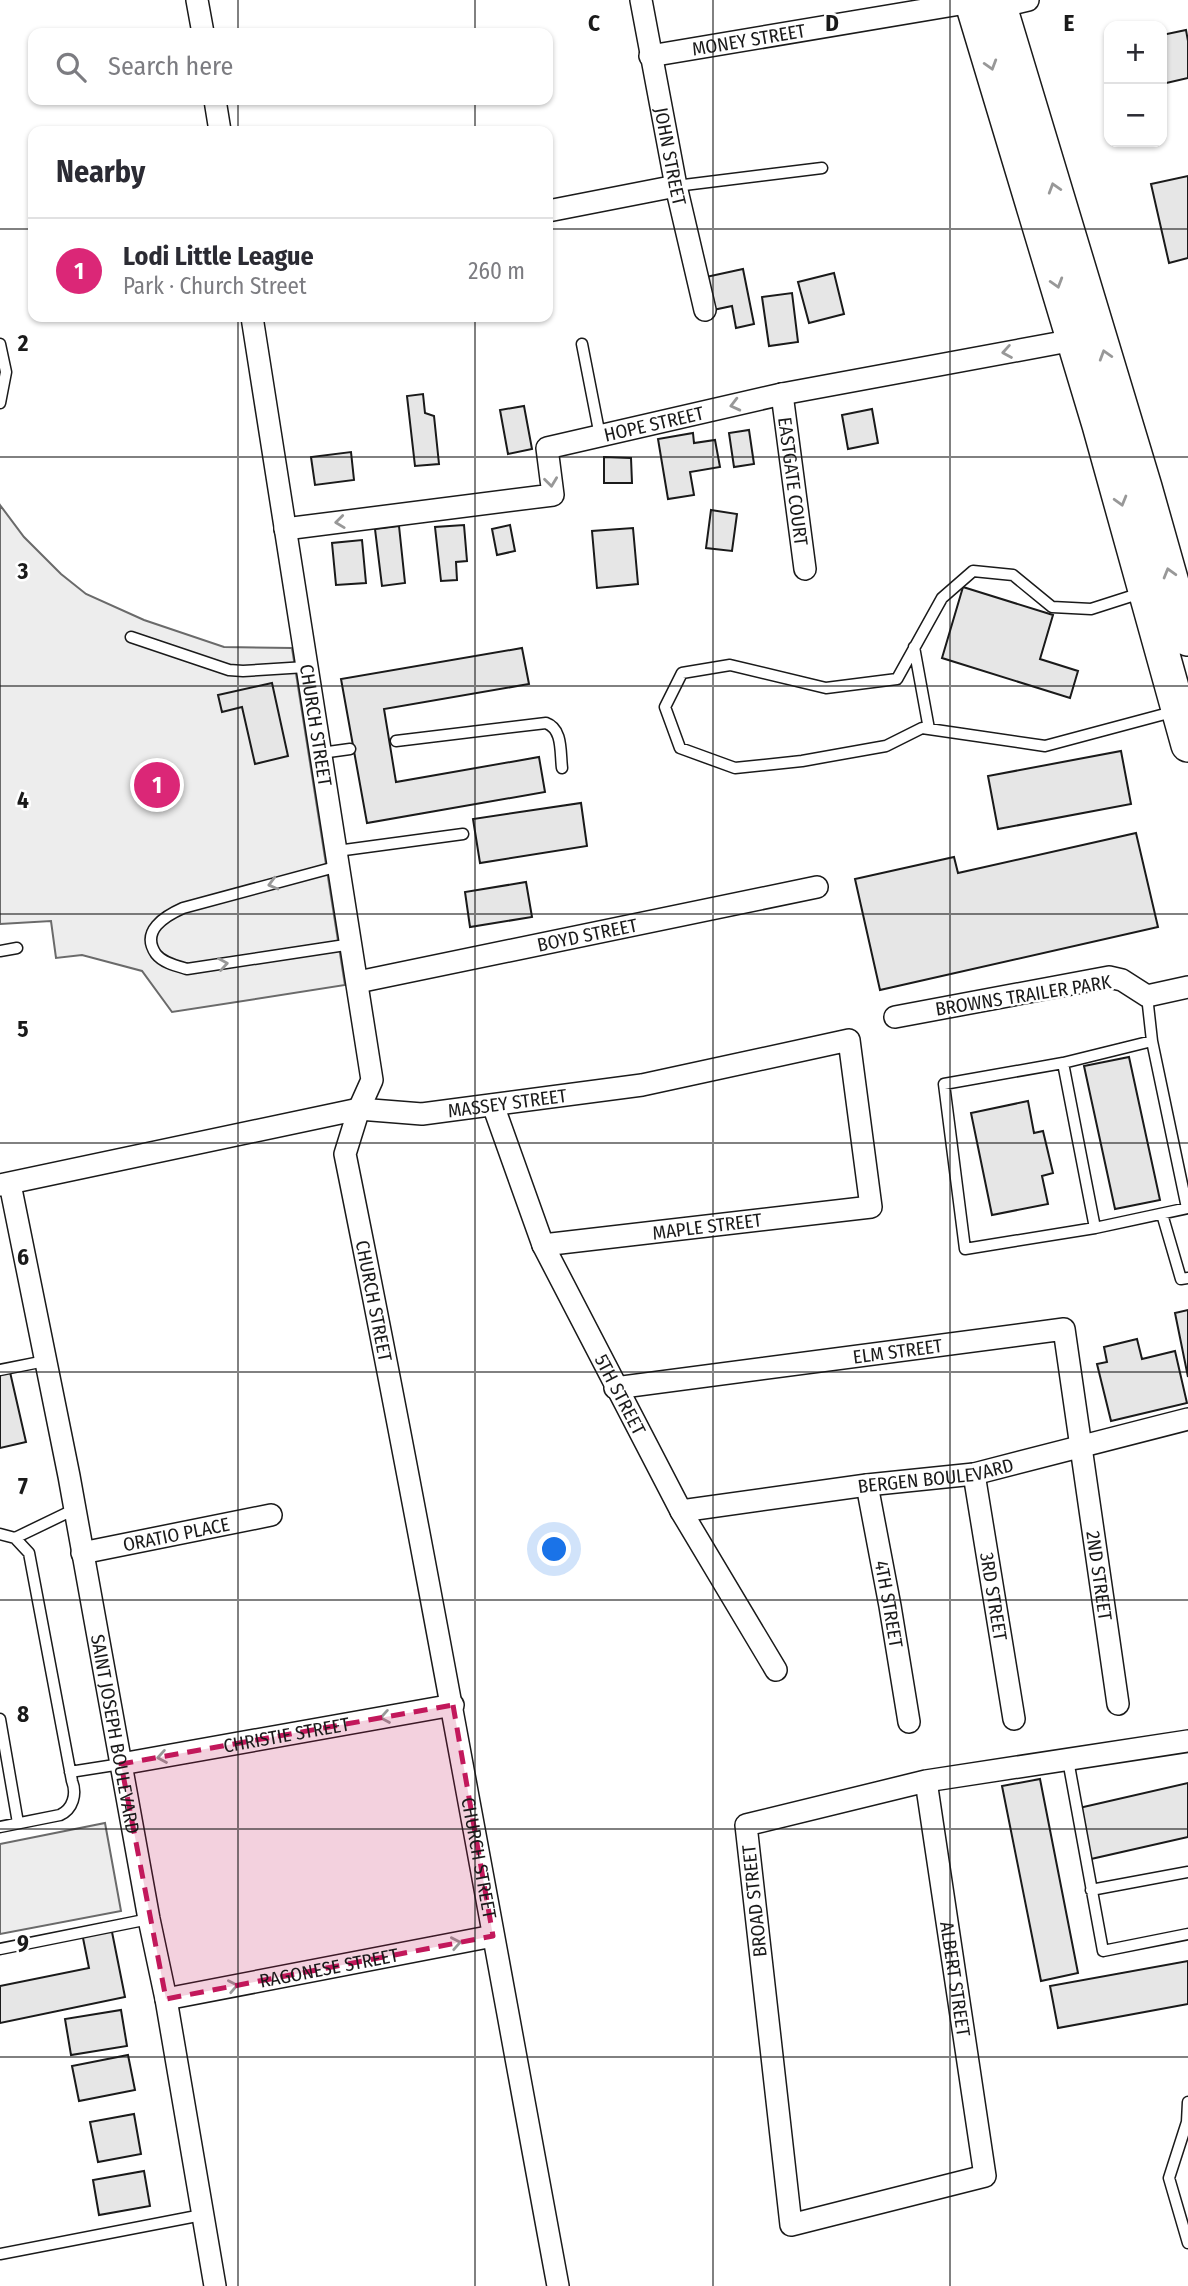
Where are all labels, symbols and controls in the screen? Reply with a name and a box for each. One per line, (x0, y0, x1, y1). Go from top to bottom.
text: C (588, 9, 600, 37)
text: D (825, 9, 839, 37)
text: E (1064, 9, 1075, 37)
street label: MONEY STREET (690, 19, 807, 61)
map controls (1104, 21, 1167, 147)
button: + (1104, 21, 1167, 84)
search box (28, 28, 553, 105)
icon: search (52, 48, 90, 86)
text: Search here (108, 51, 233, 82)
one-way arrow (983, 59, 998, 71)
button: − (1104, 84, 1167, 147)
street label: JOHN STREET (649, 105, 691, 208)
text: Nearby (56, 154, 145, 190)
one-way arrow (1048, 182, 1063, 194)
text: Lodi Little League (123, 241, 314, 272)
text: 1 (74, 257, 84, 285)
text: 260 m (468, 257, 525, 285)
text: Park · Church Street (123, 272, 306, 300)
one-way arrow (1048, 277, 1063, 289)
text: 2 (17, 329, 29, 357)
one-way arrow (1001, 344, 1013, 359)
one-way arrow (1099, 349, 1114, 361)
one-way arrow (729, 397, 741, 411)
street label: HOPE STREET (602, 401, 706, 447)
street label: EASTGATE COURT (773, 416, 813, 547)
one-way arrow (544, 476, 559, 488)
one-way arrow (1113, 495, 1127, 507)
one-way arrow (334, 514, 346, 529)
text: 3 (17, 557, 29, 585)
one-way arrow (1163, 567, 1178, 579)
street label: CHURCH STREET (295, 663, 337, 788)
pin: 1 (134, 759, 180, 811)
text: 4 (17, 786, 29, 814)
one-way arrow (268, 875, 280, 890)
street label: BOYD STREET (535, 913, 639, 957)
one-way arrow (217, 957, 228, 972)
street label: BROWNS TRAILER PARK (934, 970, 1114, 1021)
text: 5 (17, 1015, 29, 1043)
street label: MASSEY STREET (446, 1084, 568, 1123)
street label: MAPLE STREET (651, 1208, 763, 1245)
street label: CHURCH STREET (351, 1238, 397, 1364)
text: 6 (17, 1243, 29, 1271)
street label: ELM STREET (852, 1334, 944, 1369)
street label: 5TH STREET (590, 1350, 651, 1439)
street label: BERGEN BOULEVARD (856, 1453, 1016, 1498)
text: 7 (18, 1472, 28, 1500)
street label: ORATIO PLACE (121, 1513, 232, 1557)
street label: 2ND STREET (1081, 1529, 1117, 1622)
your location (537, 1532, 571, 1566)
street label: 3RD STREET (975, 1551, 1012, 1643)
street label: 4TH STREET (870, 1559, 908, 1649)
street label: SAINT JOSEPH BOULEVARD (86, 1632, 144, 1836)
text: 8 (17, 1700, 29, 1728)
one-way arrow (380, 1709, 391, 1724)
street label: CHRISTIE STREET (222, 1713, 351, 1758)
one-way arrow (156, 1749, 167, 1764)
street label: CHURCH STREET (456, 1795, 501, 1921)
street label: BROAD STREET (737, 1844, 772, 1958)
street label: ALBERT STREET (935, 1920, 975, 2038)
text: 9 (17, 1929, 29, 1957)
one-way arrow (450, 1936, 462, 1951)
street label: RAGONESE STREET (258, 1943, 401, 1993)
one-way arrow (227, 1979, 239, 1994)

